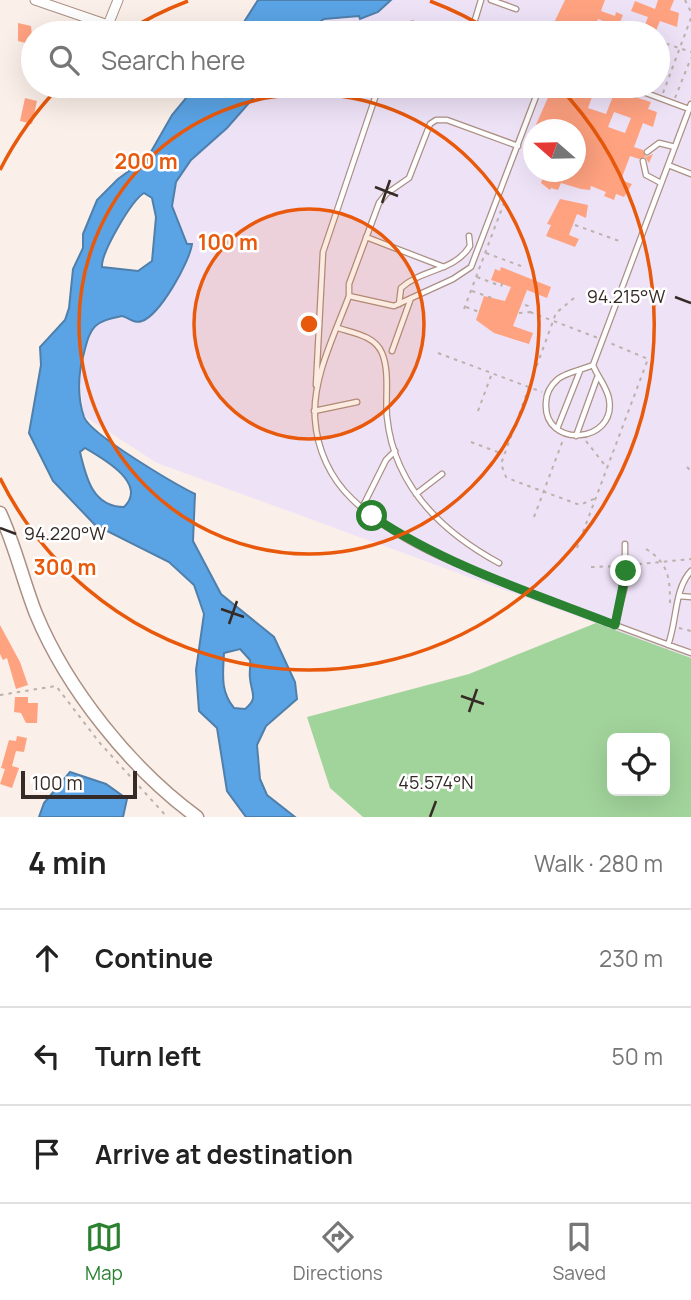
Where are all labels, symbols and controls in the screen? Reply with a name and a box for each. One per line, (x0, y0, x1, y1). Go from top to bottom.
search box (21, 21, 670, 98)
icon: search (45, 41, 83, 79)
text: Search here (101, 42, 246, 78)
north arrow (523, 119, 586, 182)
text: 200 m (114, 147, 178, 175)
text: 100 m (198, 228, 258, 256)
text: 94.215°W (587, 284, 665, 308)
centre of rings (297, 312, 321, 336)
route start (356, 500, 387, 531)
text: 94.220°W (24, 521, 106, 545)
text: 300 m (34, 553, 96, 581)
route end (610, 555, 641, 586)
map controls (607, 733, 670, 796)
button: locate (607, 733, 670, 796)
scale bar (21, 768, 136, 800)
text: 100 m (32, 770, 83, 796)
text: 45.574°N (398, 770, 474, 794)
text: 4 min (28, 842, 106, 883)
text: Walk · 280 m (534, 847, 663, 879)
icon: ahead (28, 939, 66, 977)
text: Continue (95, 940, 213, 976)
text: 230 m (599, 942, 663, 974)
icon: left (28, 1037, 66, 1075)
text: Turn left (95, 1038, 202, 1074)
text: 50 m (612, 1040, 663, 1072)
icon: arrive (28, 1135, 66, 1173)
text: Arrive at destination (95, 1136, 353, 1172)
tab: Map (85, 1218, 123, 1286)
tab: Directions (293, 1218, 383, 1286)
tab: Saved (553, 1218, 606, 1286)

